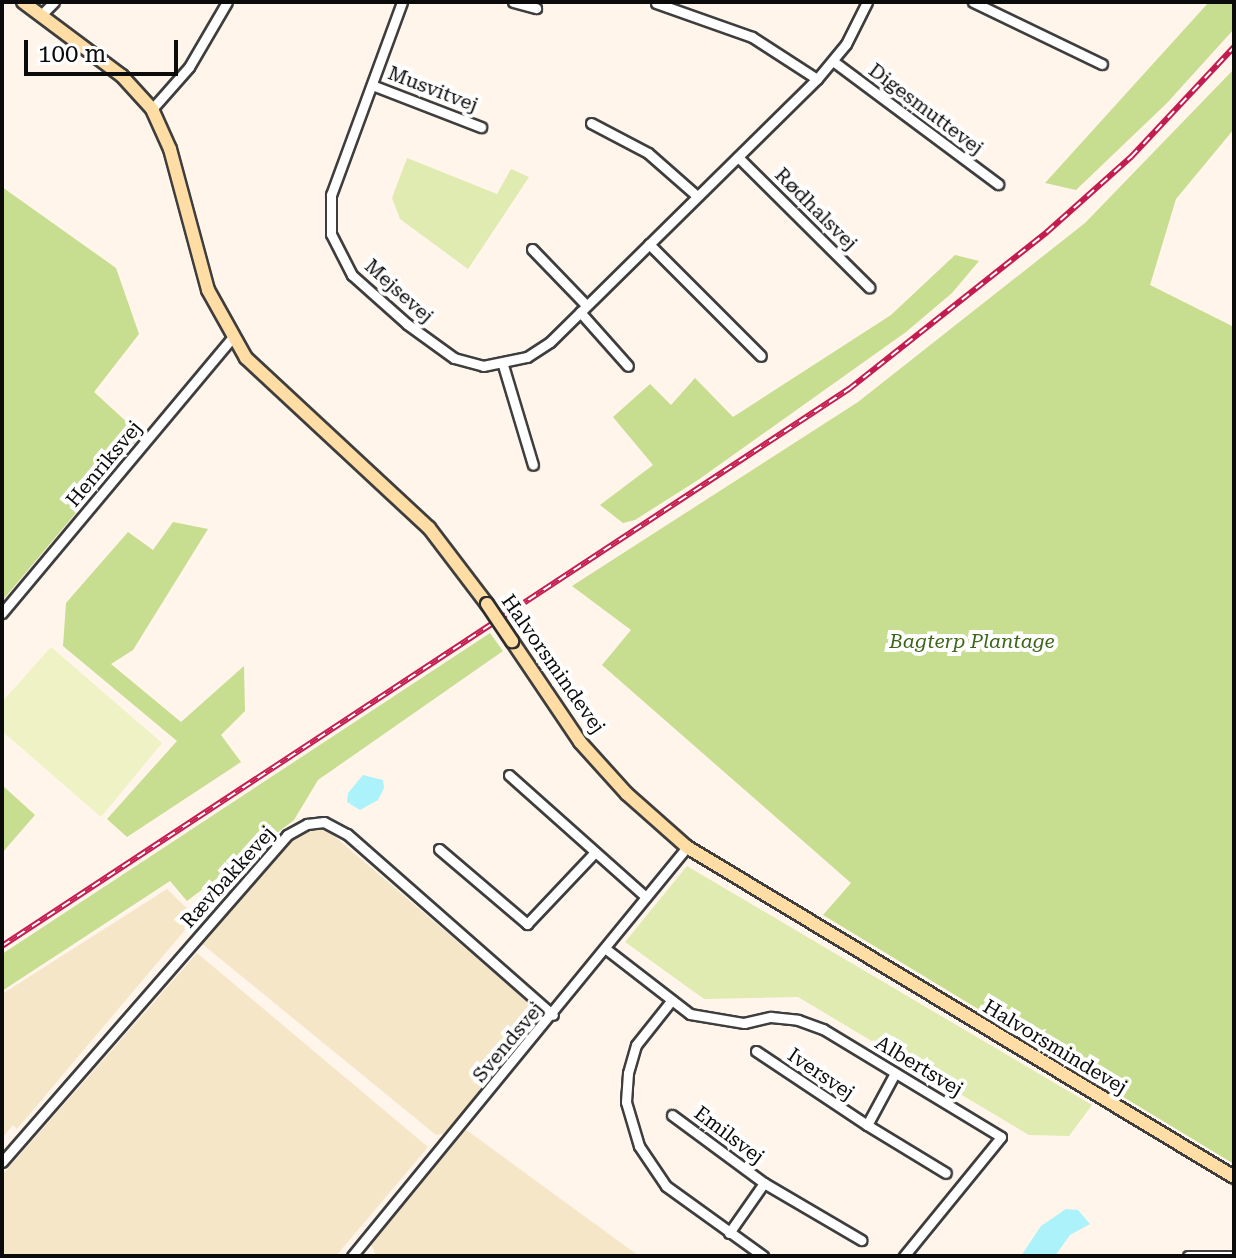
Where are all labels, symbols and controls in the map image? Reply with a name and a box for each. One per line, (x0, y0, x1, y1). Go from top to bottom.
scale bar (28, 24, 182, 74)
text: 100 m (38, 40, 106, 68)
street label: Digesmuttevej (864, 58, 988, 160)
street label: Musvitvej (385, 61, 481, 117)
street label: Rødhalsvej (770, 163, 862, 255)
street label: Mejsevej (360, 254, 438, 328)
street label: Henriksvej (61, 416, 147, 512)
street label: Halvorsmindevej (496, 590, 610, 738)
park label: Bagterp Plantage (889, 629, 1055, 653)
street label: Rævbakkevej (176, 821, 280, 933)
street label: Halvorsmindevej (979, 995, 1131, 1099)
street label: Svendsvej (467, 997, 549, 1087)
street label: Albertsvej (871, 1031, 967, 1101)
street label: Iversvej (783, 1043, 859, 1105)
street label: Emilsvej (689, 1101, 769, 1169)

